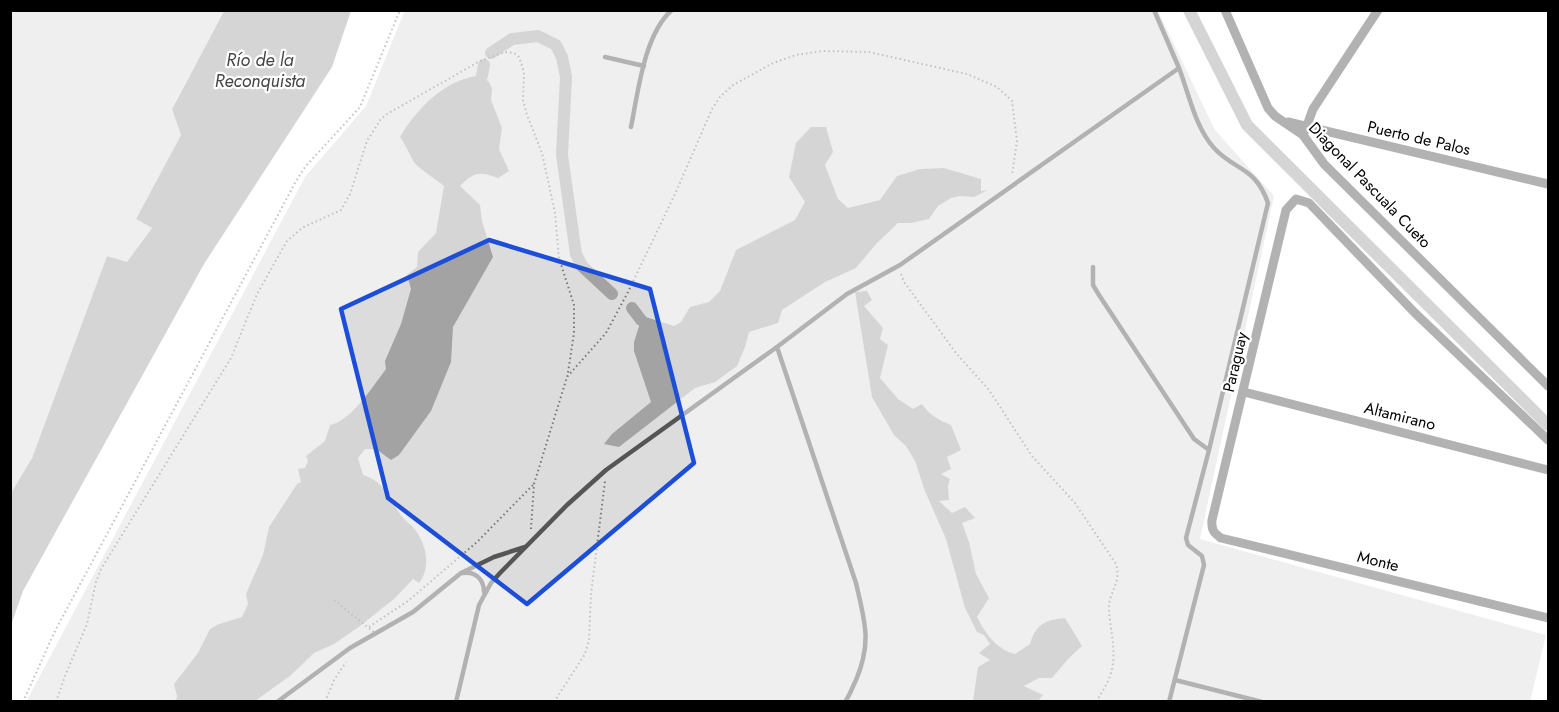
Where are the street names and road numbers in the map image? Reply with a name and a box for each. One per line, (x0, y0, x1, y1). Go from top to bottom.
street label: Puerto de Palos (1365, 115, 1473, 161)
street label: Diagonal Pascuala Cueto (1303, 117, 1437, 253)
street label: Paraguay (1217, 329, 1253, 394)
street label: Altamirano (1362, 396, 1438, 436)
street label: Monte (1355, 545, 1401, 577)

